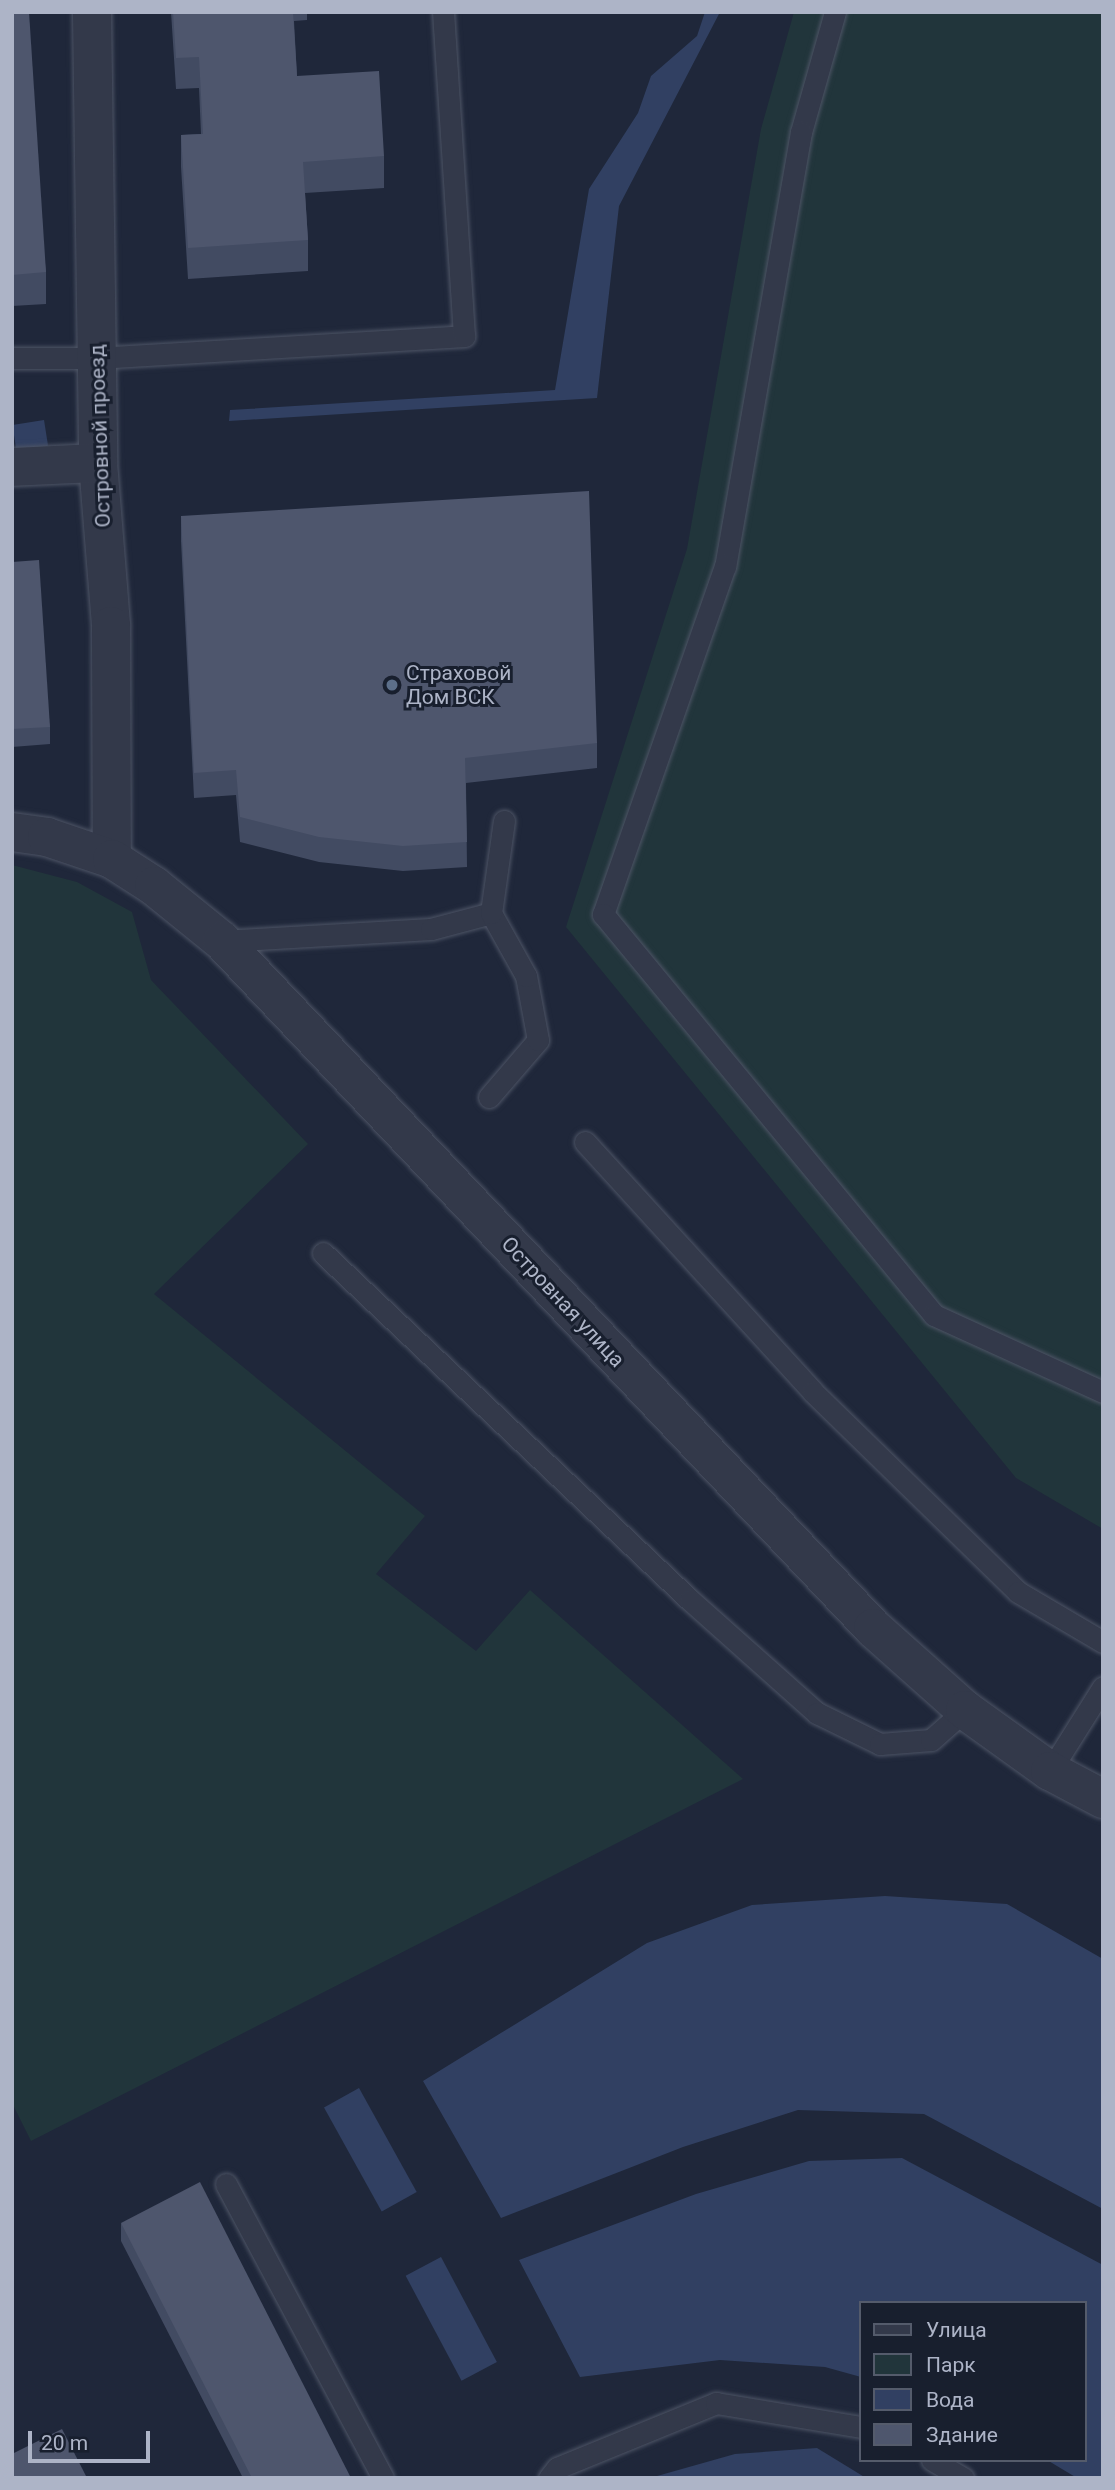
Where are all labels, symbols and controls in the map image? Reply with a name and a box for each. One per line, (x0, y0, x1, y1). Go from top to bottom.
street label: Островной проезд (84, 344, 116, 528)
place label: Страховой Дом ВСК (406, 660, 511, 710)
marker: Страховой Дом ВСК (384, 677, 400, 693)
street label: Островная улица (496, 1232, 630, 1372)
legend (860, 2301, 1087, 2462)
text: Улица (926, 2318, 987, 2342)
text: Парк (926, 2353, 976, 2377)
text: Вода (926, 2388, 974, 2412)
scale bar (32, 2416, 154, 2460)
text: Здание (926, 2423, 998, 2447)
text: 20 m (41, 2431, 88, 2455)

